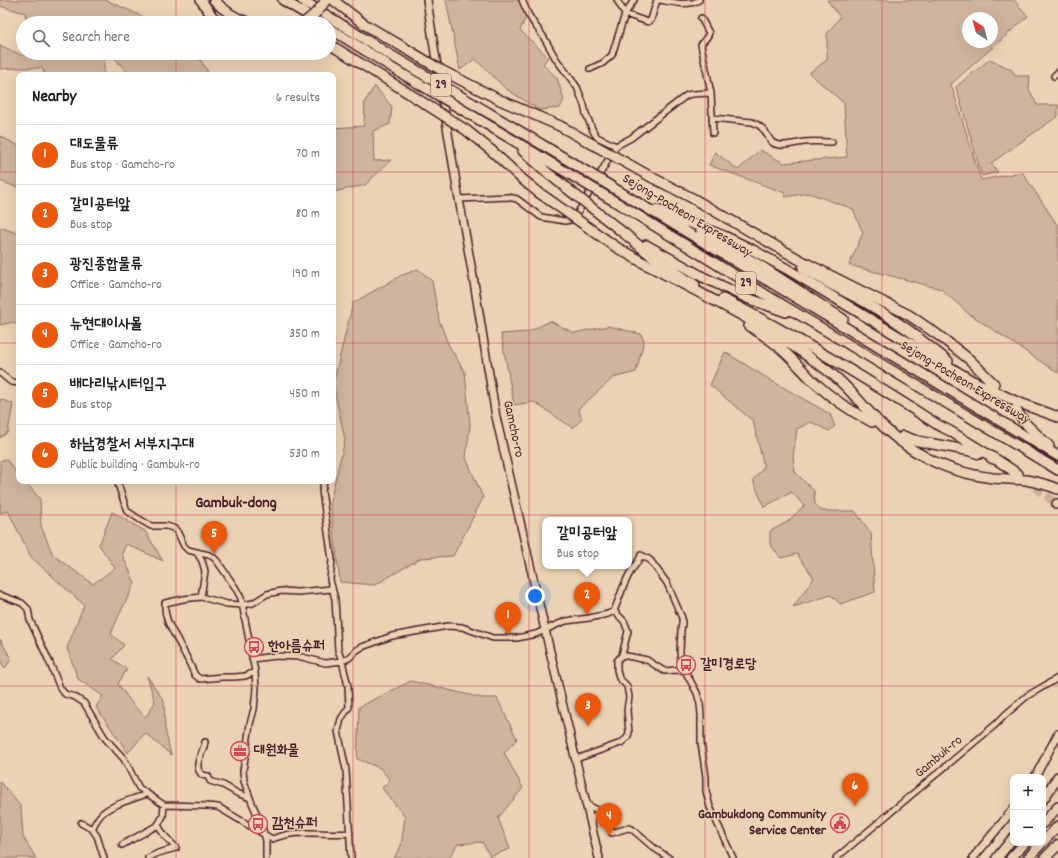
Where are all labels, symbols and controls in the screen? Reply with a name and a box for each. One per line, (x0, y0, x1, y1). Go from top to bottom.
north arrow (962, 12, 998, 48)
search box (16, 16, 336, 60)
icon: search (30, 27, 52, 49)
text: Search here (62, 27, 130, 49)
road number: 29 (431, 74, 451, 96)
text: Nearby (32, 86, 76, 110)
text: 6 results (276, 89, 320, 108)
text: 대도물류 (70, 134, 118, 156)
text: 1 (44, 145, 46, 164)
text: 70 m (296, 145, 320, 164)
text: Bus stop · Gamcho-ro (70, 156, 175, 175)
street label: Sejong-Pocheon Expressway (618, 169, 756, 263)
text: 갈미공터앞 (70, 194, 130, 216)
text: 2 (42, 205, 48, 224)
text: 80 m (296, 205, 320, 224)
text: Bus stop (70, 216, 112, 235)
text: 광진종합물류 (70, 254, 142, 276)
text: 3 (42, 265, 48, 284)
text: 190 m (292, 265, 320, 284)
road number: 29 (736, 272, 756, 294)
text: Office · Gamcho-ro (70, 276, 162, 295)
text: 뉴현대이사몰 (70, 314, 142, 336)
text: 4 (42, 325, 48, 344)
text: 350 m (289, 325, 320, 344)
text: Office · Gamcho-ro (70, 336, 162, 355)
street label: Sejong-Pocheon Expressway (896, 336, 1034, 430)
text: 배다리낚시터입구 (70, 374, 167, 396)
text: 5 (42, 385, 48, 404)
text: 450 m (290, 385, 320, 404)
text: Bus stop (70, 396, 112, 415)
street label: Gamcho-ro (497, 399, 529, 459)
text: 하남경찰서 서부지구대 (70, 434, 194, 456)
text: 6 (42, 445, 48, 464)
text: 530 m (289, 445, 320, 464)
text: Public building · Gambuk-ro (70, 456, 200, 475)
district label: Gambuk-dong (195, 492, 277, 515)
popup (542, 517, 632, 569)
pin: 5 (201, 521, 227, 554)
text: 갈미공터앞 (557, 523, 617, 545)
text: Bus stop (557, 545, 599, 564)
pin: 2 (574, 582, 600, 615)
your location (525, 586, 545, 606)
pin: 1 (495, 602, 521, 635)
bus stop icon: 한아름슈퍼 (243, 636, 265, 658)
place label: 한아름슈퍼 (267, 637, 324, 657)
bus stop icon: 갈미경로당 (675, 654, 697, 676)
place label: 갈미경로당 (700, 655, 757, 675)
pin: 3 (575, 693, 601, 726)
street label: Gambuk-ro (911, 731, 967, 783)
office icon: 대원화물 (229, 740, 251, 762)
place label: 대원화물 (253, 741, 299, 761)
pin: 6 (842, 773, 868, 806)
map controls (1010, 774, 1046, 846)
button: + (1010, 774, 1046, 810)
pin: 4 (596, 803, 622, 836)
place label: Gambukdong Community Service Center (698, 805, 827, 841)
button: − (1010, 810, 1046, 846)
public building icon: Gambukdong Community Service Center (829, 812, 851, 834)
bus stop icon: 감천슈퍼 (247, 813, 269, 835)
place label: 감천슈퍼 (272, 814, 317, 834)

